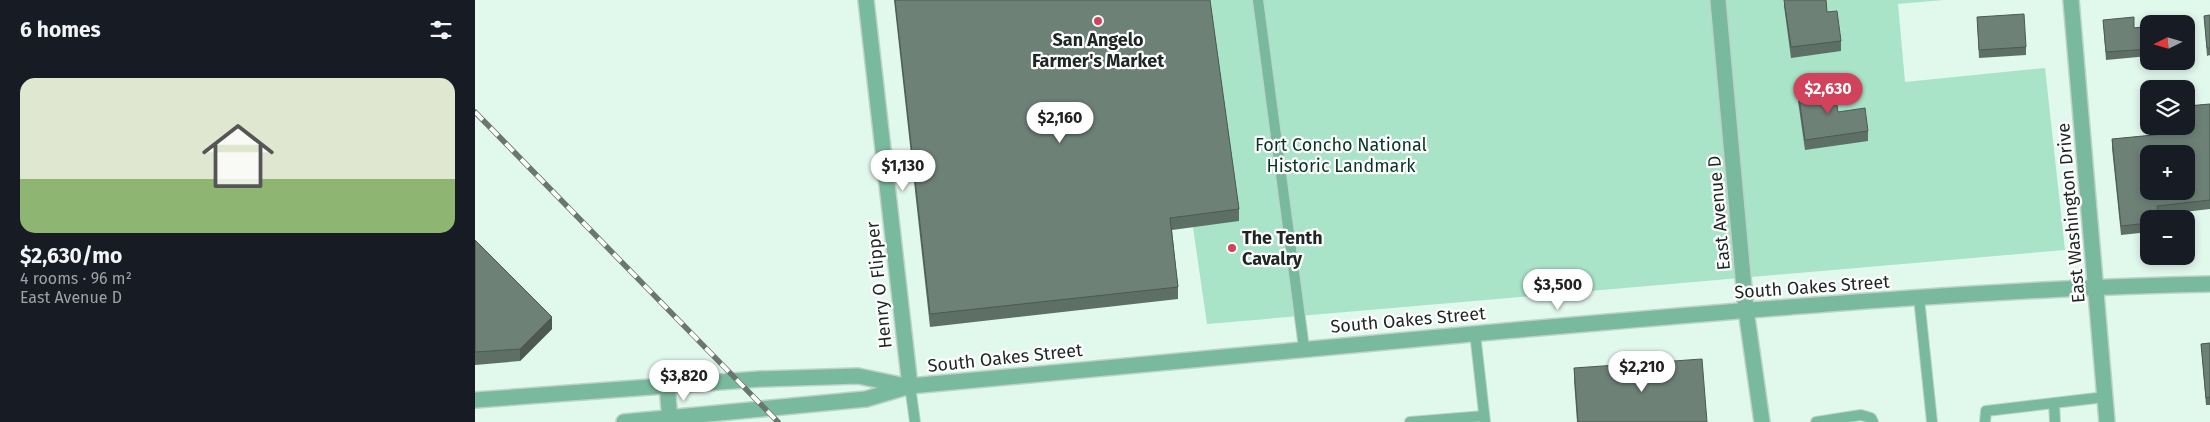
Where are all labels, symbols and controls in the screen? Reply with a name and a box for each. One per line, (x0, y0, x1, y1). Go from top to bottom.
marker: San Angelo Farmer's Market (1092, 15, 1104, 27)
north arrow (2140, 15, 2195, 70)
map controls (2140, 15, 2195, 265)
icon: filters (427, 16, 455, 44)
text: 6 homes (20, 17, 101, 43)
place label: San Angelo Farmer's Market (1032, 29, 1165, 72)
pin: $2,630 (1787, 72, 1869, 115)
text: $2,630 (1804, 79, 1852, 98)
button: layers (2140, 80, 2195, 135)
pin: $2,160 (1019, 102, 1101, 144)
text: $2,160 (1038, 108, 1082, 127)
icon: home (193, 111, 283, 201)
street label: East Washington Drive (2052, 122, 2090, 304)
park label: Fort Concho National Historic Landmark (1255, 134, 1427, 177)
button: + (2140, 145, 2195, 200)
pin: $1,130 (862, 150, 944, 192)
street label: East Avenue D (1703, 155, 1735, 271)
text: $1,130 (882, 156, 924, 175)
button: − (2140, 210, 2195, 265)
street label: Henry O Flipper (861, 220, 897, 350)
place label: The Tenth Cavalry (1242, 227, 1323, 270)
marker: The Tenth Cavalry (1226, 242, 1238, 254)
text: $2,630/mo (20, 243, 122, 269)
pin: $3,500 (1517, 268, 1599, 311)
text: 4 rooms · 96 m² (20, 269, 132, 288)
street label: South Oakes Street (1734, 271, 1891, 303)
text: $3,500 (1534, 275, 1582, 294)
text: East Avenue D (20, 288, 122, 307)
street label: South Oakes Street (1330, 302, 1487, 338)
street label: South Oakes Street (926, 339, 1084, 377)
pin: $2,210 (1601, 350, 1683, 393)
text: $2,210 (1619, 357, 1665, 376)
pin: $3,820 (643, 360, 725, 402)
text: $3,820 (660, 366, 708, 385)

